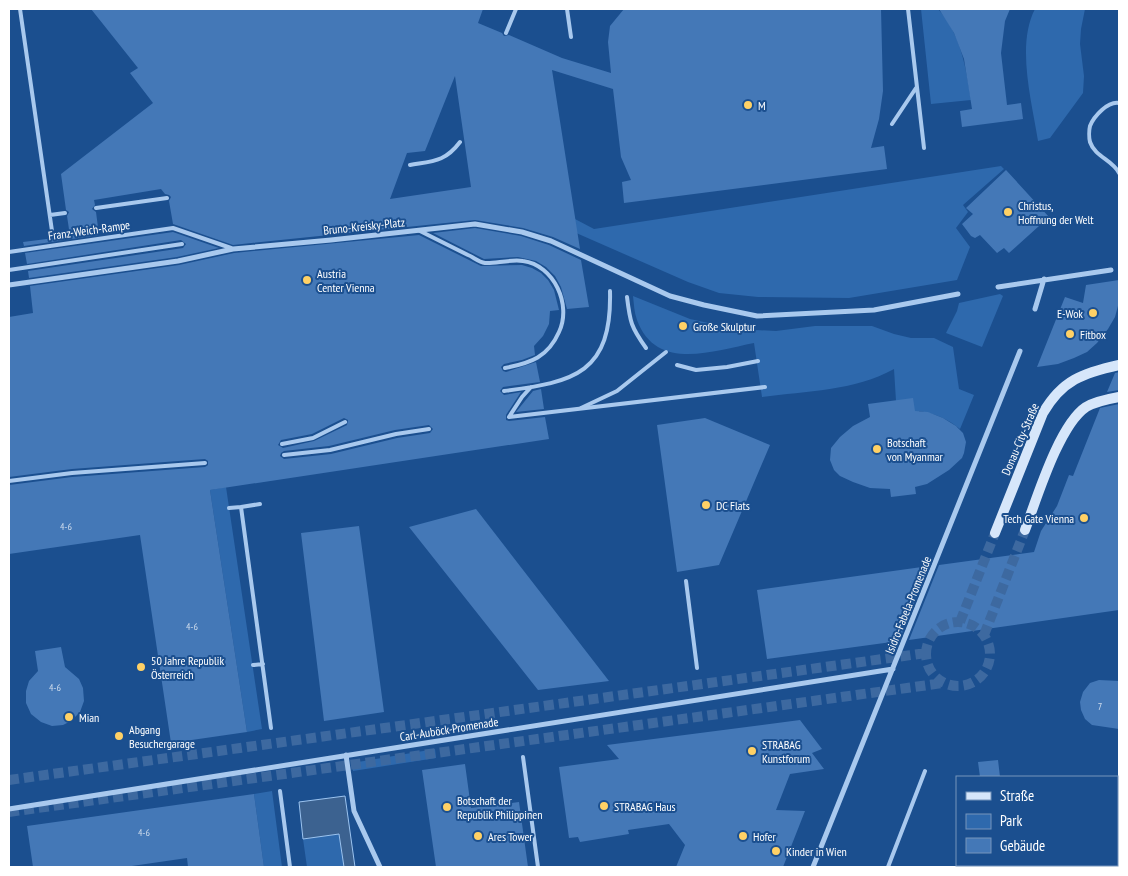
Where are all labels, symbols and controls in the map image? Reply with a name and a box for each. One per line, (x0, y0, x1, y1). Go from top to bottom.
place label: M (758, 98, 766, 113)
marker: M (742, 99, 754, 111)
place label: Christus, Hoffnung der Welt (1018, 198, 1094, 227)
marker: Christus, Hoffnung der Welt (1002, 206, 1014, 218)
street label: Bruno-Kreisky-Platz (322, 214, 406, 238)
street label: Franz-Weich-Rampe (47, 217, 131, 243)
place label: Austria Center Vienna (317, 266, 375, 295)
marker: Austria Center Vienna (301, 274, 313, 286)
place label: E-Wok (1057, 306, 1083, 321)
marker: E-Wok (1087, 307, 1099, 319)
place label: Große Skulptur (693, 319, 756, 334)
marker: Große Skulptur (677, 320, 689, 332)
place label: Fitbox (1080, 327, 1106, 342)
marker: Fitbox (1064, 328, 1076, 340)
street label: Donau-City-Straße (998, 401, 1042, 477)
place label: Botschaft von Myanmar (887, 435, 943, 464)
marker: Botschaft von Myanmar (871, 443, 883, 455)
place label: DC Flats (716, 498, 750, 513)
marker: DC Flats (700, 499, 712, 511)
place label: Tech Gate Vienna (1003, 511, 1074, 526)
marker: Tech Gate Vienna (1078, 512, 1090, 524)
house number: 4-6 (60, 520, 72, 533)
street label: Isidro-Fabela-Promenade (882, 554, 934, 656)
house number: 4-6 (186, 620, 198, 633)
place label: 50 Jahre Republik Österreich (151, 653, 224, 682)
marker: 50 Jahre Republik Österreich (135, 661, 147, 673)
house number: 4-6 (49, 681, 61, 694)
house number: 7 (1098, 700, 1102, 713)
place label: Mian (79, 710, 99, 725)
marker: Mian (63, 711, 75, 723)
street label: Carl-Auböck-Promenade (399, 714, 499, 744)
place label: Abgang Besuchergarage (129, 722, 195, 751)
marker: Abgang Besuchergarage (113, 730, 125, 742)
place label: STRABAG Kunstforum (762, 737, 810, 766)
marker: STRABAG Kunstforum (746, 745, 758, 757)
legend (956, 776, 1118, 866)
text: Straße (1000, 786, 1034, 805)
place label: Botschaft der Republik Philippinen (457, 793, 542, 822)
place label: STRABAG Haus (614, 799, 676, 814)
marker: STRABAG Haus (598, 800, 610, 812)
marker: Botschaft der Republik Philippinen (441, 801, 453, 813)
text: Park (1000, 811, 1022, 830)
house number: 4-6 (138, 826, 150, 839)
place label: Ares Tower (488, 829, 533, 844)
place label: Hofer (753, 829, 776, 844)
marker: Ares Tower (472, 830, 484, 842)
marker: Hofer (737, 830, 749, 842)
text: Gebäude (1000, 836, 1045, 855)
place label: Kinder in Wien (786, 844, 847, 859)
marker: Kinder in Wien (770, 845, 782, 857)

